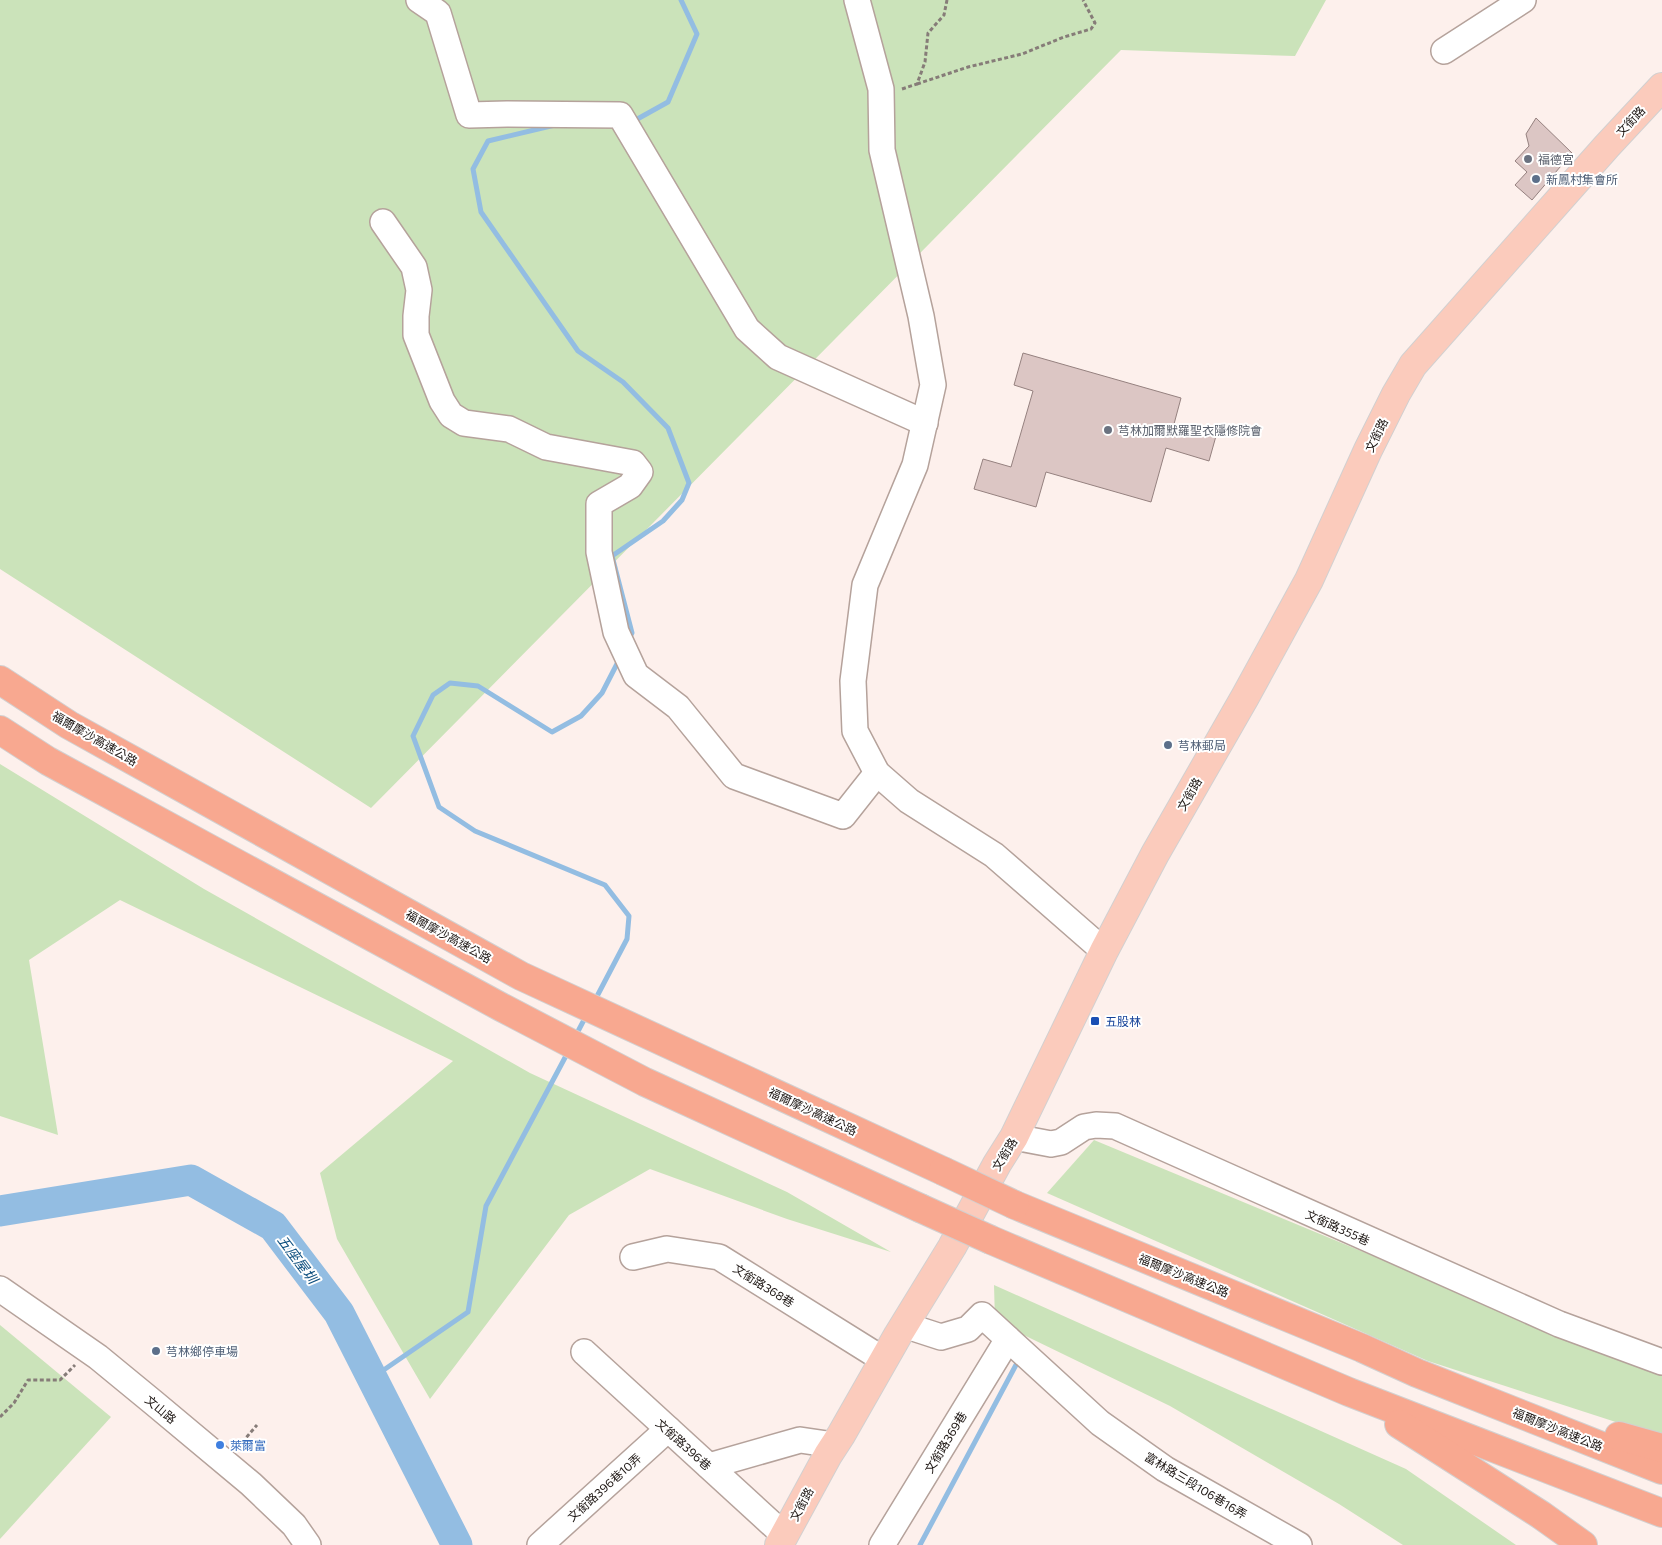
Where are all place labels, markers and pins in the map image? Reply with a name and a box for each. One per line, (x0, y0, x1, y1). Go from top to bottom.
place label: 福德宮 (1538, 152, 1574, 166)
marker: 福德宮 (1522, 153, 1534, 165)
place label: 新鳳村集會所 (1546, 172, 1618, 186)
marker: 新鳳村集會所 (1530, 173, 1542, 185)
place label: 芎林加爾默羅聖衣隱修院會 (1118, 423, 1262, 437)
marker: 芎林加爾默羅聖衣隱修院會 (1102, 424, 1114, 436)
place label: 芎林郵局 (1178, 738, 1226, 752)
marker: 芎林郵局 (1162, 739, 1174, 751)
place label: 五股林 (1105, 1014, 1141, 1028)
marker: 五股林 (1089, 1015, 1101, 1027)
place label: 芎林鄉停車場 (166, 1344, 238, 1358)
marker: 芎林鄉停車場 (150, 1345, 162, 1357)
place label: 萊爾富 (230, 1438, 266, 1452)
marker: 萊爾富 (214, 1439, 226, 1451)

